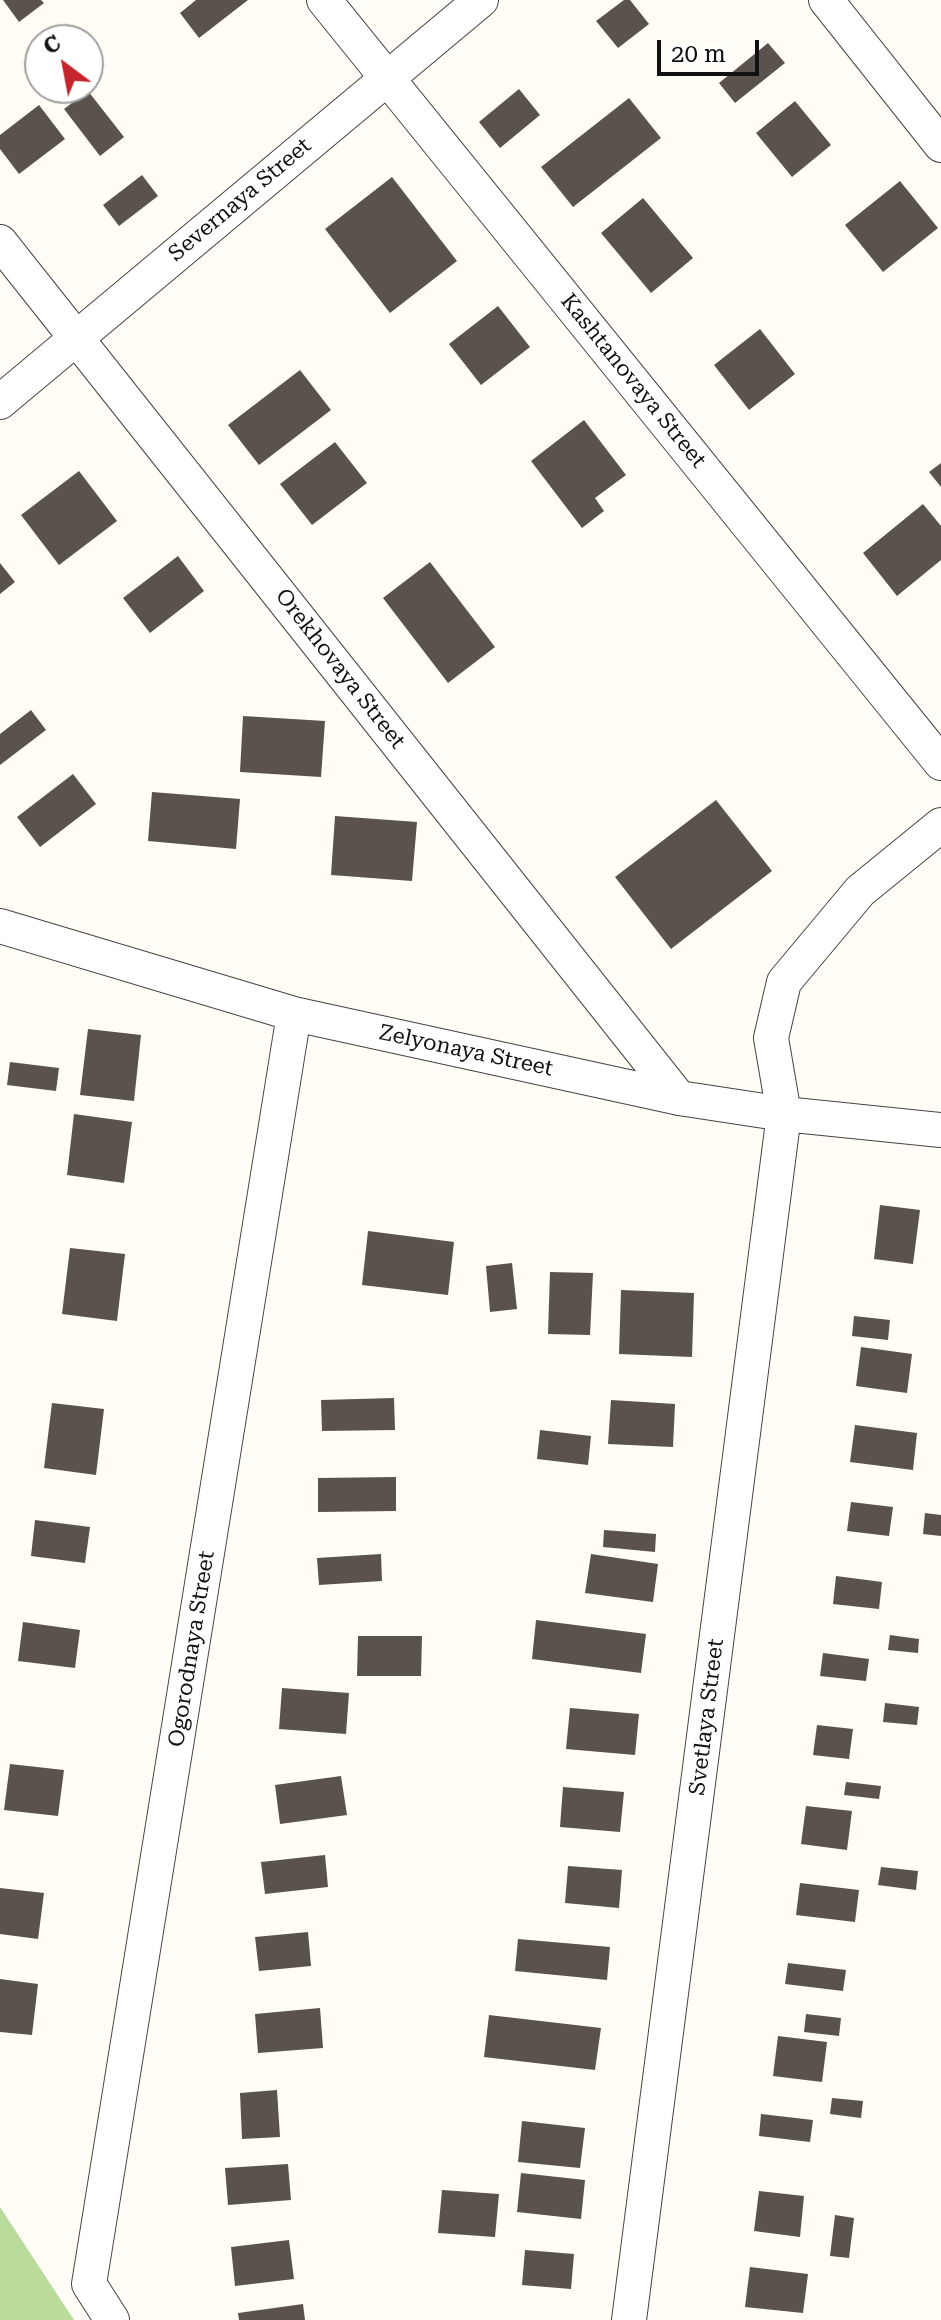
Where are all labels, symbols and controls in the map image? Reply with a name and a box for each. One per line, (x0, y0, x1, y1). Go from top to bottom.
north arrow (24, 24, 104, 104)
scale bar (661, 24, 763, 74)
text: С (39, 30, 65, 60)
text: 20 m (671, 40, 726, 68)
street label: Severnaya Street (163, 133, 317, 267)
street label: Kashtanovaya Street (555, 289, 711, 473)
street label: Orekhovaya Street (269, 584, 411, 754)
street label: Zelyonaya Street (377, 1020, 555, 1082)
street label: Ogorodnaya Street (163, 1549, 221, 1749)
street label: Svetlaya Street (684, 1637, 730, 1797)

